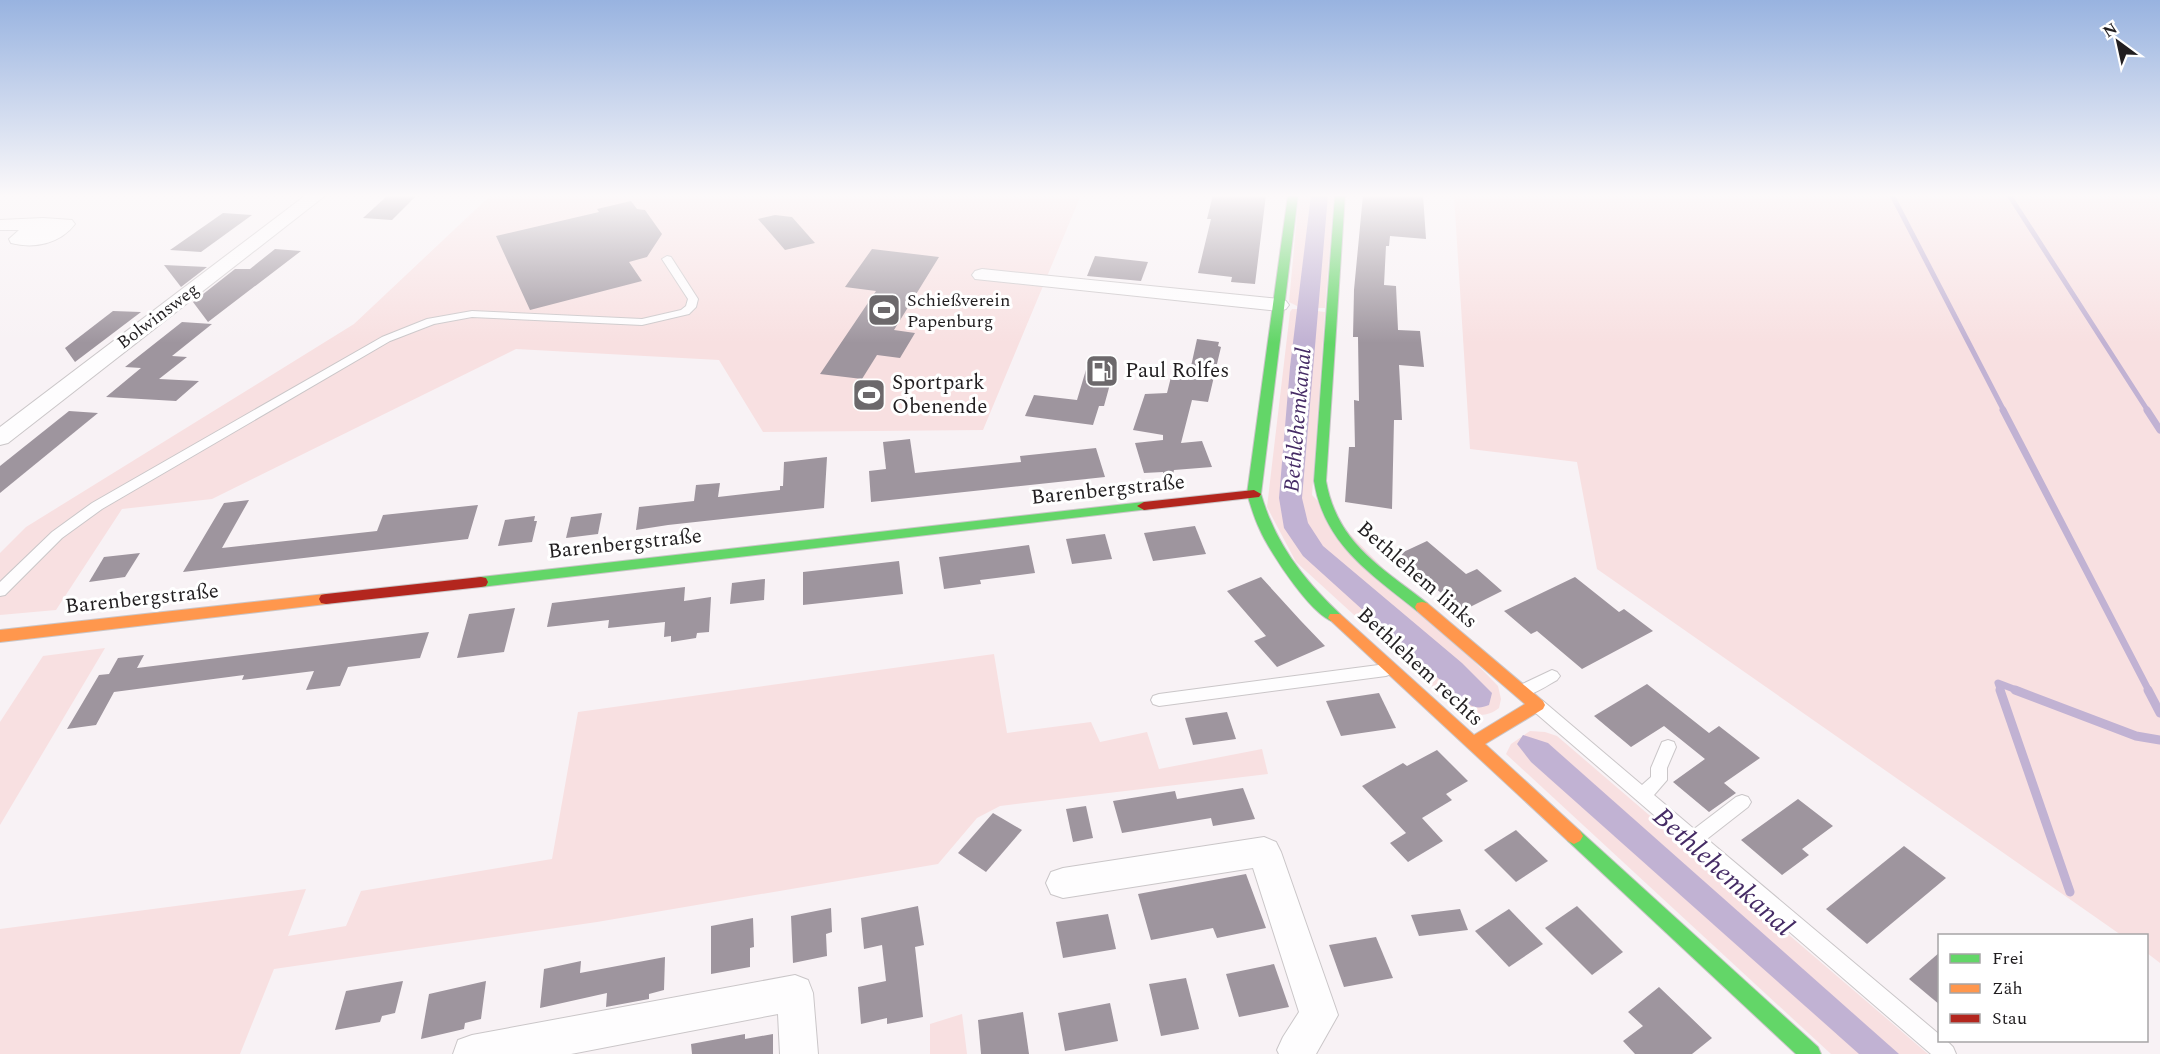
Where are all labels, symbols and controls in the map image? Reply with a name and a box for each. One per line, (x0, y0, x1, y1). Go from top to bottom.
north arrow (2088, 12, 2148, 72)
text: N (2098, 17, 2122, 44)
street label: Bolwinsweg (111, 276, 205, 356)
place label: Schießverein Papenburg (907, 287, 1010, 335)
sports icon: Schießverein Papenburg (866, 292, 902, 328)
water label: Bethlehemkanal (1275, 346, 1321, 494)
fuel station icon: Paul Rolfes (1084, 353, 1120, 389)
place label: Paul Rolfes (1125, 355, 1229, 387)
place label: Sportpark Obenende (892, 367, 988, 423)
sports icon: Sportpark Obenende (851, 377, 887, 413)
street label: Barenbergstraße (1030, 466, 1186, 514)
street label: Bethlehem links (1349, 513, 1485, 637)
street label: Barenbergstraße (547, 520, 703, 568)
street label: Barenbergstraße (64, 575, 220, 623)
street label: Bethlehem rechts (1349, 600, 1491, 734)
water label: Bethlehemkanal (1643, 797, 1803, 947)
legend (1938, 934, 2148, 1042)
text: Frei (1992, 945, 2024, 972)
text: Zäh (1992, 975, 2023, 1002)
text: Stau (1992, 1005, 2027, 1032)

